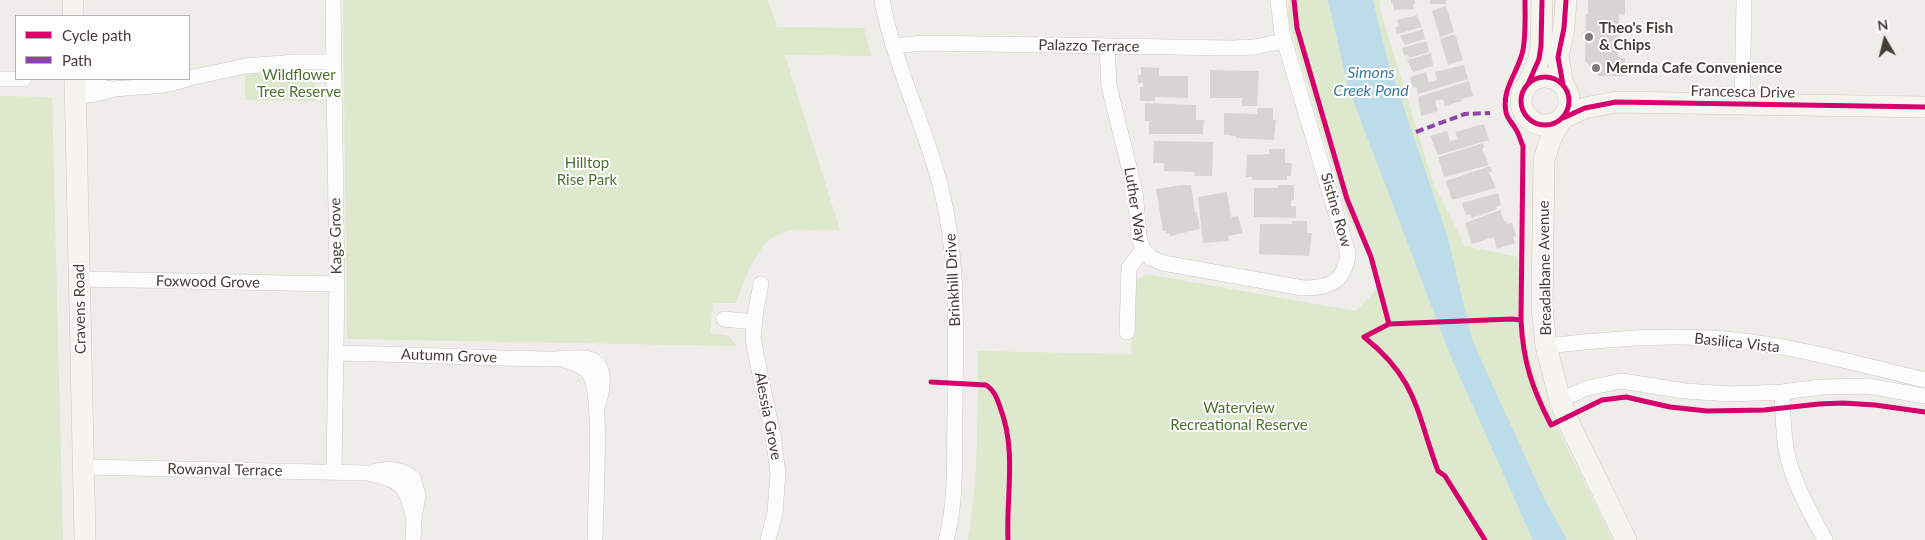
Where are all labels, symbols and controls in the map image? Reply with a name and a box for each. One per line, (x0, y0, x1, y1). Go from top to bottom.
legend (15, 15, 190, 80)
north arrow (1860, 15, 1910, 65)
text: N (1876, 15, 1889, 34)
place label: Theo's Fish & Chips (1599, 19, 1673, 54)
text: Cycle path (62, 26, 131, 44)
marker: Theo's Fish & Chips (1583, 31, 1595, 43)
street label: Palazzo Terrace (1038, 36, 1140, 56)
text: Path (62, 51, 92, 69)
place label: Mernda Cafe Convenience (1606, 59, 1782, 77)
marker: Mernda Cafe Convenience (1590, 62, 1602, 74)
water label: Simons Creek Pond (1333, 63, 1409, 101)
park label: Wildflower Tree Reserve (257, 66, 341, 101)
street label: Francesca Drive (1691, 82, 1795, 102)
park label: Hilltop Rise Park (557, 154, 617, 189)
street label: Luther Way (1120, 166, 1150, 244)
street label: Sistine Row (1317, 171, 1355, 249)
street label: Kage Grove (326, 198, 346, 274)
street label: Breadalbane Avenue (1535, 200, 1555, 336)
street label: Brinkhill Drive (942, 233, 964, 327)
street label: Cravens Road (70, 264, 90, 354)
street label: Foxwood Grove (156, 272, 260, 292)
street label: Basilica Vista (1693, 330, 1781, 356)
street label: Autumn Grove (401, 345, 497, 367)
street label: Alessia Grove (751, 370, 785, 462)
park label: Waterview Recreational Reserve (1170, 399, 1308, 434)
street label: Rowanval Terrace (167, 460, 283, 480)

